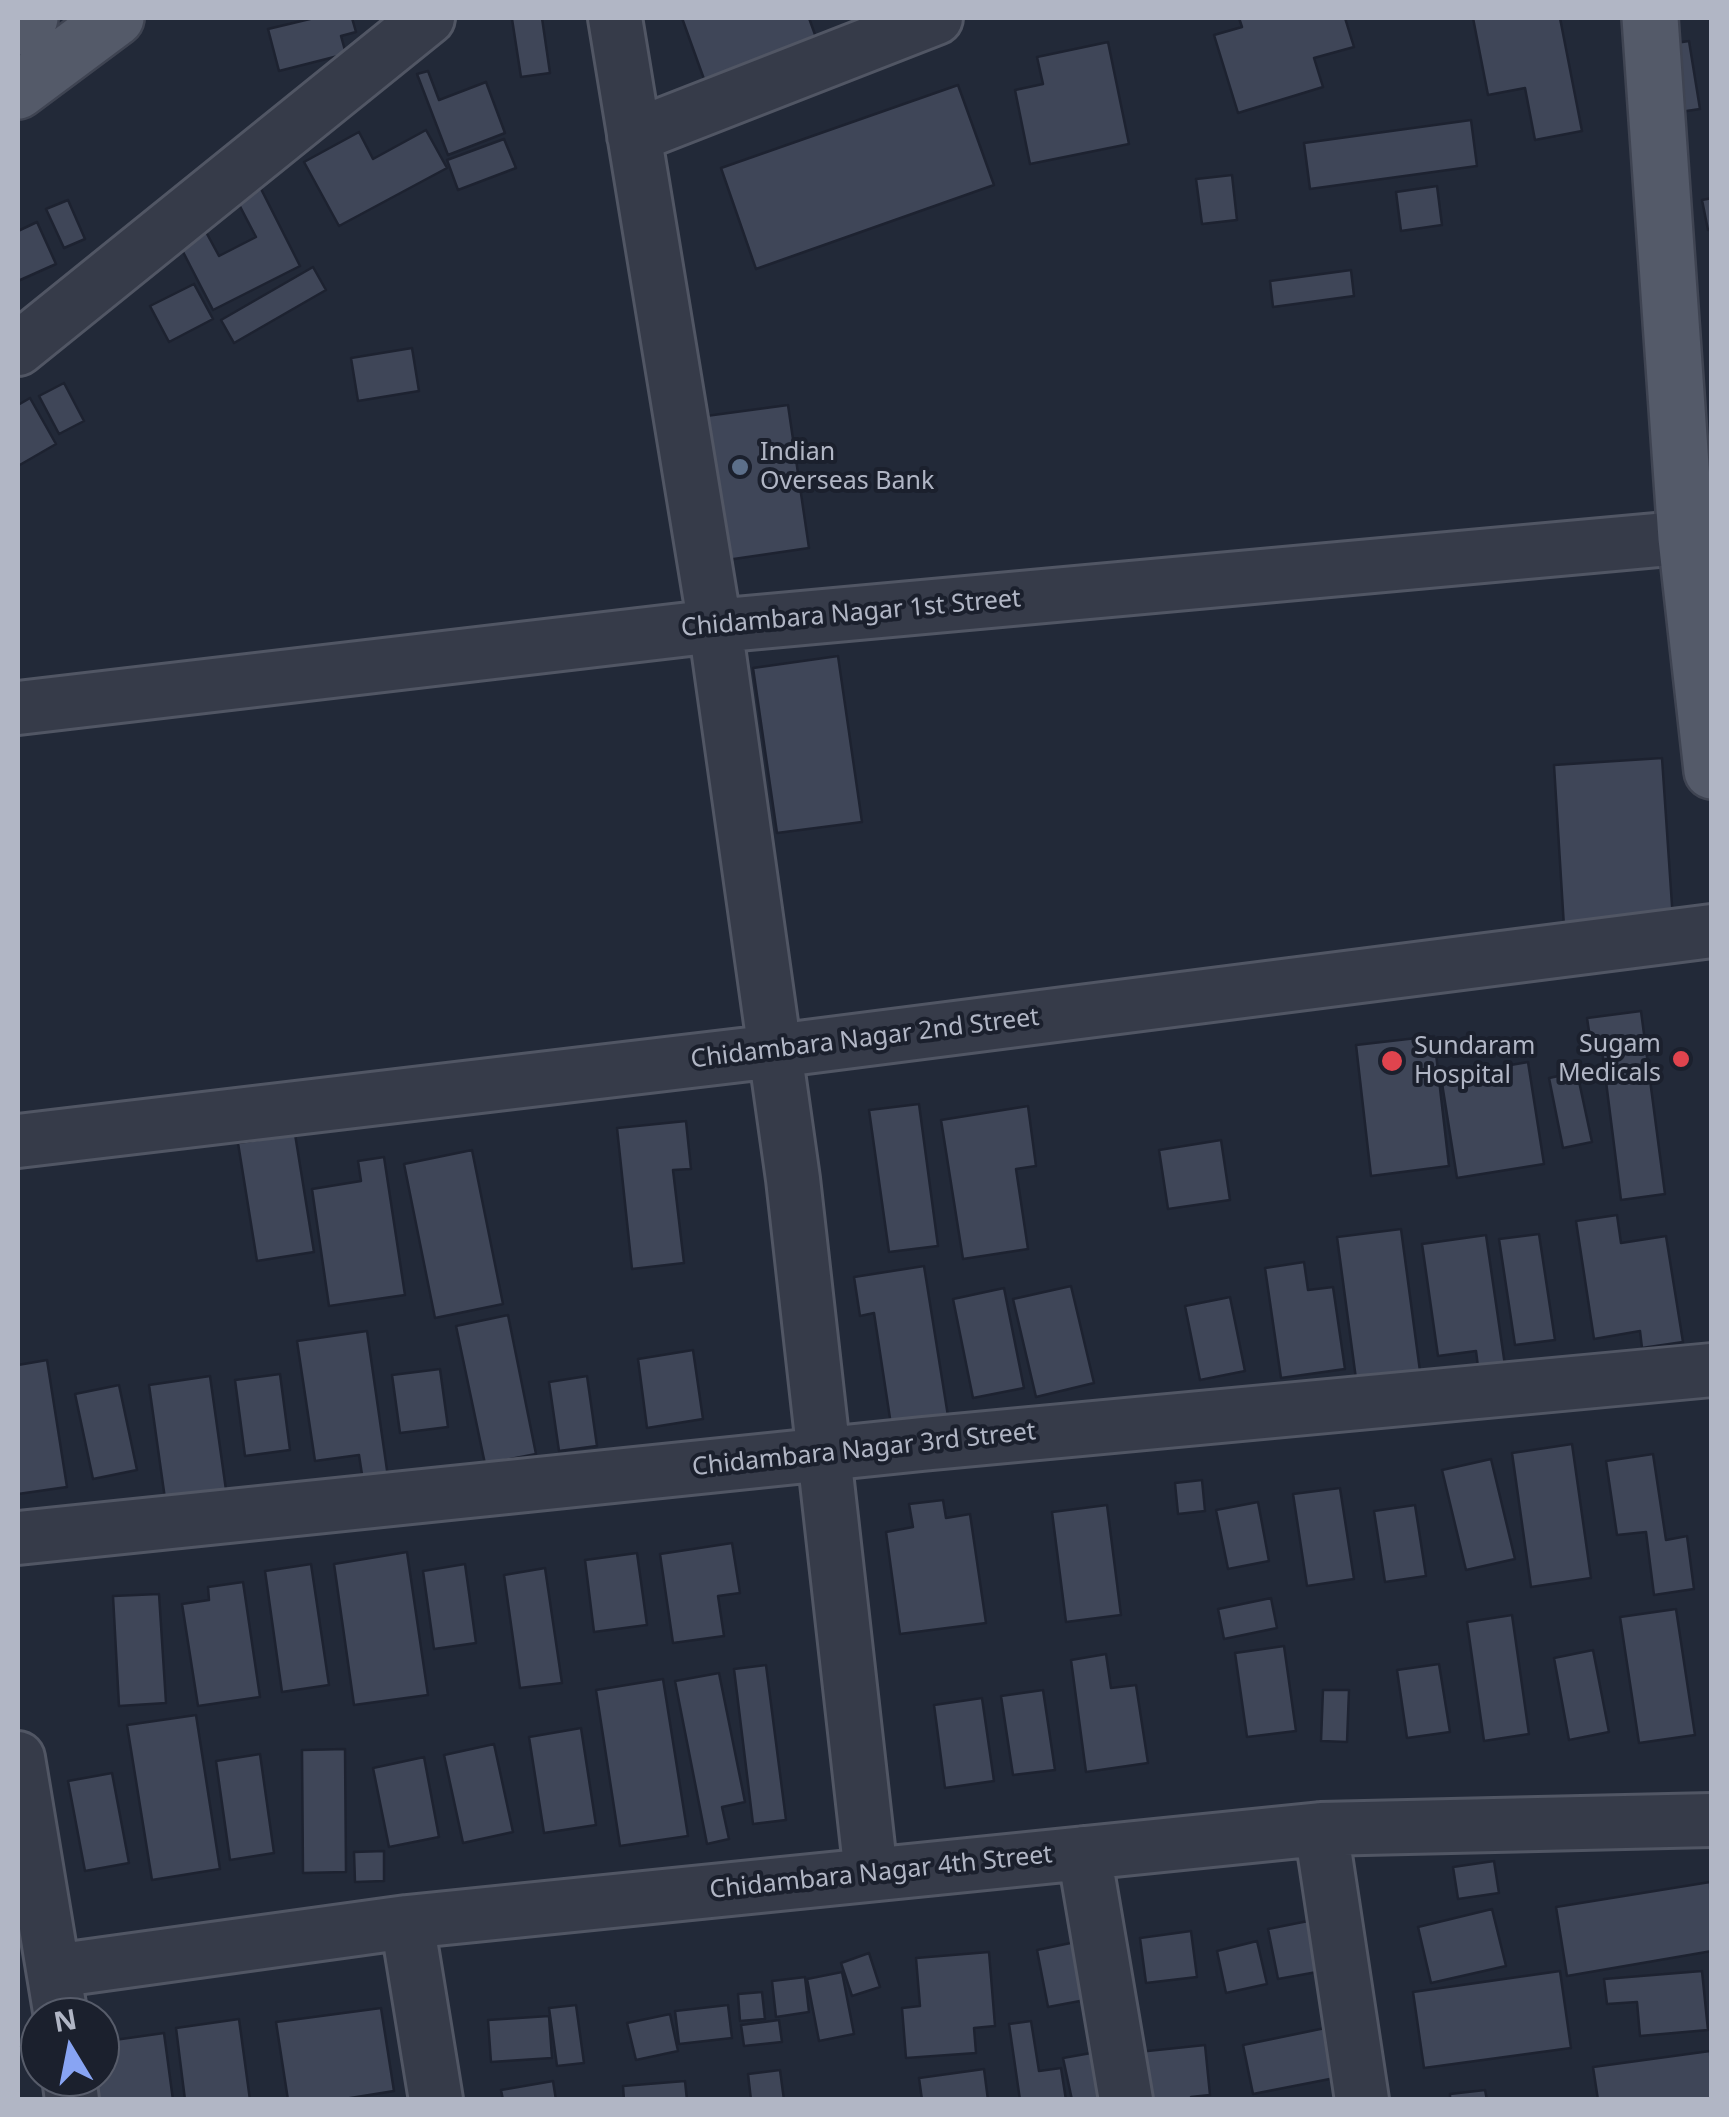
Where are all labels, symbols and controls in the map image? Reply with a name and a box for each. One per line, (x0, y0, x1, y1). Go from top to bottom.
place label: Indian Overseas Bank (760, 438, 934, 497)
marker: Indian Overseas Bank (729, 456, 751, 478)
street label: Chidambara Nagar 1st Street (680, 584, 1022, 644)
street label: Chidambara Nagar 2nd Street (689, 1003, 1041, 1075)
place label: Sugam Medicals (1558, 1030, 1661, 1089)
place label: Sundaram Hospital (1414, 1032, 1535, 1091)
marker: Sundaram Hospital (1379, 1048, 1405, 1074)
marker: Sugam Medicals (1670, 1048, 1692, 1070)
street label: Chidambara Nagar 3rd Street (691, 1417, 1037, 1483)
street label: Chidambara Nagar 4th Street (708, 1840, 1054, 1906)
north arrow (20, 1997, 120, 2097)
text: N (51, 1999, 80, 2040)

